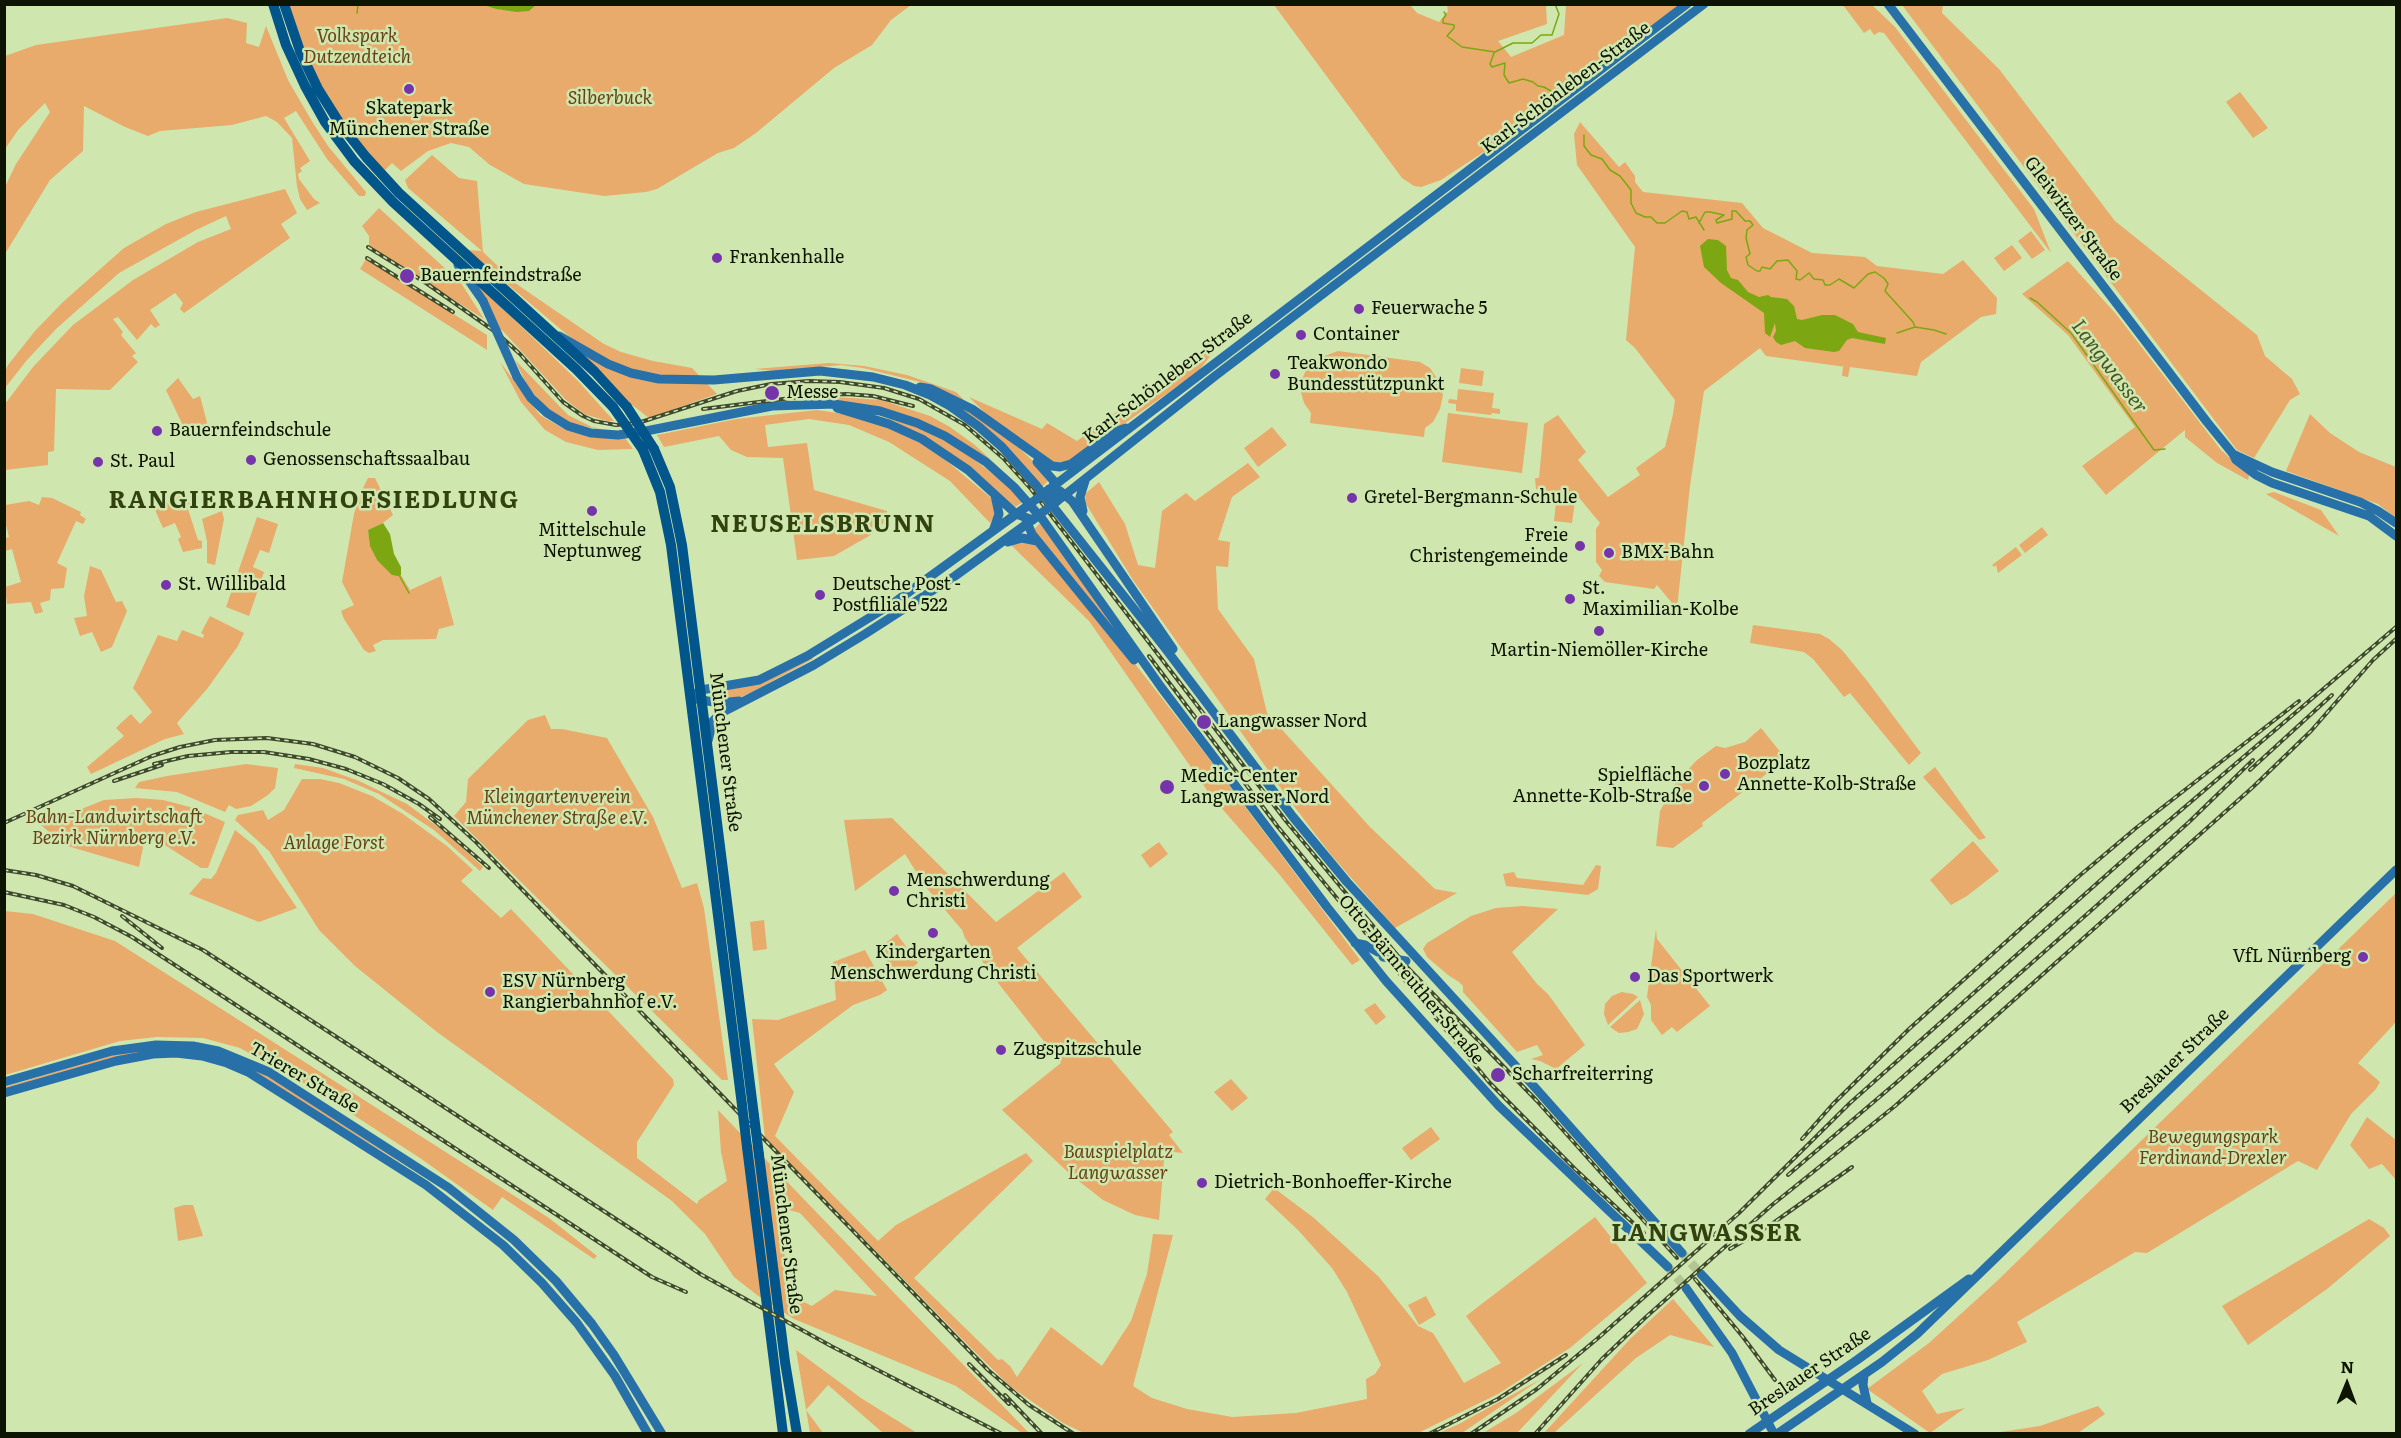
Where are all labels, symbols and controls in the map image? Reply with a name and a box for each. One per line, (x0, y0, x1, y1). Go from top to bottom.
street label: Karl-Schönleben-Straße (1477, 17, 1655, 159)
park label: Volkspark Dutzendteich (303, 26, 411, 68)
marker: Skatepark Münchener Straße (402, 82, 416, 96)
park label: Silberbuck (568, 88, 652, 110)
place label: Skatepark Münchener Straße (329, 98, 489, 140)
street label: Gleiwitzer Straße (2019, 153, 2127, 285)
place label: Frankenhalle (729, 247, 844, 269)
marker: Frankenhalle (710, 251, 724, 265)
place label: Bauernfeindstraße (420, 265, 582, 287)
marker: Bauernfeindstraße (398, 267, 416, 285)
place label: Feuerwache 5 (1371, 298, 1487, 320)
marker: Feuerwache 5 (1352, 302, 1366, 316)
street label: Karl-Schönleben-Straße (1079, 307, 1257, 449)
water label: Langwasser (2066, 315, 2152, 419)
place label: Container (1313, 324, 1400, 346)
marker: Container (1294, 328, 1308, 342)
place label: Teakwondo Bundesstützpunkt (1287, 353, 1445, 395)
marker: Teakwondo Bundesstützpunkt (1268, 367, 1282, 381)
place label: Messe (786, 382, 838, 404)
marker: Messe (763, 384, 781, 402)
place label: Bauernfeindschule (169, 420, 331, 442)
marker: Bauernfeindschule (150, 424, 164, 438)
place label: Genossenschaftssaalbau (263, 449, 470, 471)
place label: St. Paul (110, 451, 175, 473)
marker: Genossenschaftssaalbau (244, 453, 258, 467)
marker: St. Paul (91, 455, 105, 469)
district label: RANGIERBAHNHOFSIEDLUNG (109, 487, 519, 515)
place label: Gretel-Bergmann-Schule (1364, 487, 1577, 509)
marker: Gretel-Bergmann-Schule (1345, 491, 1359, 505)
marker: Mittelschule Neptunweg (585, 504, 599, 518)
district label: NEUSELSBRUNN (710, 511, 936, 539)
place label: Mittelschule Neptunweg (538, 520, 646, 562)
place label: Freie Christengemeinde (1410, 525, 1568, 568)
marker: Freie Christengemeinde (1573, 539, 1587, 553)
place label: BMX-Bahn (1621, 542, 1714, 564)
marker: BMX-Bahn (1602, 546, 1616, 560)
place label: St. Willibald (178, 574, 286, 596)
place label: Deutsche Post - Postfiliale 522 (832, 574, 961, 616)
marker: St. Willibald (159, 578, 173, 592)
place label: St. Maximilian-Kolbe (1582, 578, 1739, 620)
marker: Deutsche Post - Postfiliale 522 (813, 588, 827, 602)
marker: St. Maximilian-Kolbe (1563, 592, 1577, 606)
marker: Martin-Niemöller-Kirche (1592, 624, 1606, 638)
place label: Martin-Niemöller-Kirche (1490, 640, 1708, 662)
street label: Münchener Straße (704, 671, 746, 833)
place label: Langwasser Nord (1218, 711, 1367, 733)
marker: Langwasser Nord (1195, 713, 1213, 731)
place label: Bozplatz Annette-Kolb-Straße (1737, 753, 1916, 795)
place label: Spielfläche Annette-Kolb-Straße (1513, 765, 1692, 808)
place label: Medic-Center Langwasser Nord (1180, 766, 1329, 808)
marker: Bozplatz Annette-Kolb-Straße (1718, 767, 1732, 781)
marker: Medic-Center Langwasser Nord (1158, 778, 1176, 796)
marker: Spielfläche Annette-Kolb-Straße (1697, 779, 1711, 793)
park label: Kleingartenverein Münchener Straße e.V. (466, 787, 648, 830)
park label: Bahn-Landwirtschaft Bezirk Nürnberg e.V. (25, 807, 203, 850)
park label: Anlage Forst (283, 833, 385, 855)
place label: Menschwerdung Christi (906, 870, 1050, 912)
marker: Menschwerdung Christi (887, 884, 901, 898)
street label: Otto-Bärnreuther-Straße (1334, 891, 1488, 1069)
marker: Kindergarten Menschwerdung Christi (926, 926, 940, 940)
place label: Kindergarten Menschwerdung Christi (829, 942, 1037, 984)
place label: VfL Nürnberg (2232, 946, 2351, 968)
marker: VfL Nürnberg (2356, 950, 2370, 964)
place label: Das Sportwerk (1647, 966, 1773, 988)
marker: Das Sportwerk (1628, 970, 1642, 984)
place label: ESV Nürnberg Rangierbahnhof e.V. (502, 971, 678, 1014)
marker: ESV Nürnberg Rangierbahnhof e.V. (483, 985, 497, 999)
street label: Breslauer Straße (2116, 1004, 2234, 1118)
street label: Trierer Straße (245, 1038, 363, 1118)
place label: Zugspitzschule (1013, 1039, 1142, 1061)
marker: Zugspitzschule (994, 1043, 1008, 1057)
place label: Scharfreiterring (1512, 1064, 1653, 1086)
marker: Scharfreiterring (1489, 1066, 1507, 1084)
park label: Bewegungspark Ferdinand-Drexler (2139, 1127, 2287, 1170)
park label: Bauspielplatz Langwasser (1063, 1142, 1173, 1184)
street label: Münchener Straße (765, 1153, 807, 1315)
place label: Dietrich-Bonhoeffer-Kirche (1214, 1172, 1452, 1194)
marker: Dietrich-Bonhoeffer-Kirche (1195, 1176, 1209, 1190)
district label: LANGWASSER (1611, 1220, 1803, 1248)
street label: Breslauer Straße (1745, 1323, 1875, 1421)
north arrow (2317, 1354, 2377, 1414)
text: N (2340, 1354, 2354, 1378)

